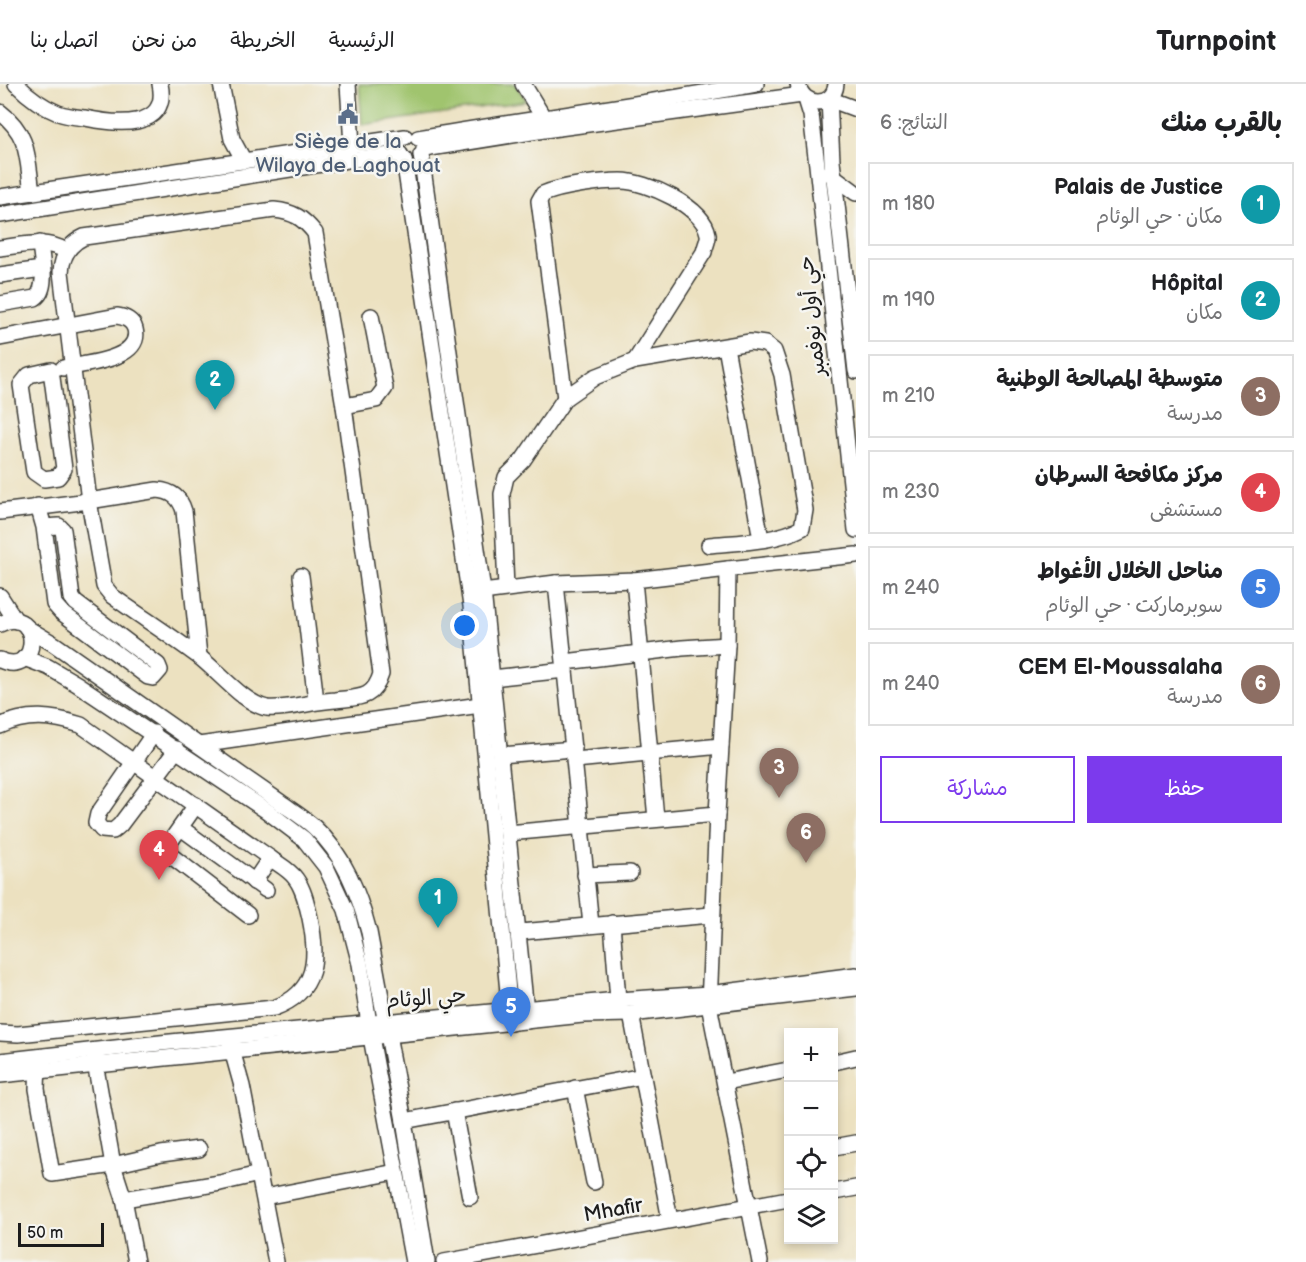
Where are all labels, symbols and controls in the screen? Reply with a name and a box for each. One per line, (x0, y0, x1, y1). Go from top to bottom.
text: Turnpoint (1156, 25, 1276, 58)
text: اتصل بنا (30, 28, 98, 53)
text: من نحن (131, 28, 197, 53)
text: الخريطة (230, 28, 296, 53)
text: الرئيسية (329, 28, 395, 53)
public building icon: Siège de la Wilaya de Laghouat (336, 102, 360, 126)
text: بالقرب منك (1161, 108, 1282, 139)
text: النتائج: 6 (880, 111, 948, 135)
place label: Siège de la Wilaya de Laghouat (256, 129, 441, 178)
text: Palais de Justice (1054, 174, 1223, 201)
text: 180 m (882, 192, 935, 216)
text: 1 (1256, 192, 1265, 216)
text: مكان · حي الوئام (1096, 205, 1223, 229)
street label: حي أول نوفمبر (793, 254, 837, 379)
text: Hôpital (1151, 270, 1223, 297)
text: 190 m (882, 288, 935, 312)
text: 2 (1255, 288, 1267, 312)
text: مكان (1186, 301, 1223, 325)
pin: 2 (196, 360, 234, 410)
text: متوسطة المصالحة الوطنية (996, 366, 1223, 393)
text: 210 m (882, 384, 935, 408)
text: 3 (1255, 384, 1266, 408)
text: مدرسة (1167, 402, 1223, 426)
text: مركز مكافحة السرطان (1035, 462, 1223, 489)
text: 230 m (882, 480, 939, 504)
text: 4 (1255, 480, 1266, 504)
text: مستشفى (1150, 498, 1223, 522)
text: مناحل الخلال الأغواط (1037, 558, 1223, 585)
text: 240 m (882, 576, 939, 600)
text: 5 (1255, 576, 1266, 600)
text: سوبرماركت · حي الوئام (1045, 594, 1223, 618)
your location (450, 611, 479, 640)
text: CEM El-Moussalaha (1018, 654, 1223, 681)
text: 240 m (882, 672, 939, 696)
text: 6 (1254, 672, 1267, 696)
text: مدرسة (1167, 685, 1223, 709)
pin: 3 (760, 748, 798, 798)
button: مشاركة (880, 756, 1075, 823)
button: حفظ (1087, 756, 1282, 823)
pin: 6 (786, 814, 826, 863)
pin: 4 (140, 830, 178, 880)
pin: 1 (418, 878, 458, 928)
street label: حي الوئام (385, 982, 468, 1020)
pin: 5 (492, 988, 530, 1037)
map controls (784, 1028, 838, 1244)
button: + (784, 1028, 838, 1082)
button: − (784, 1082, 838, 1136)
button: locate (784, 1136, 838, 1190)
button: layers (784, 1190, 838, 1244)
street label: Mhafir (582, 1192, 645, 1227)
scale bar (18, 1220, 104, 1248)
text: 50 m (27, 1224, 63, 1243)

